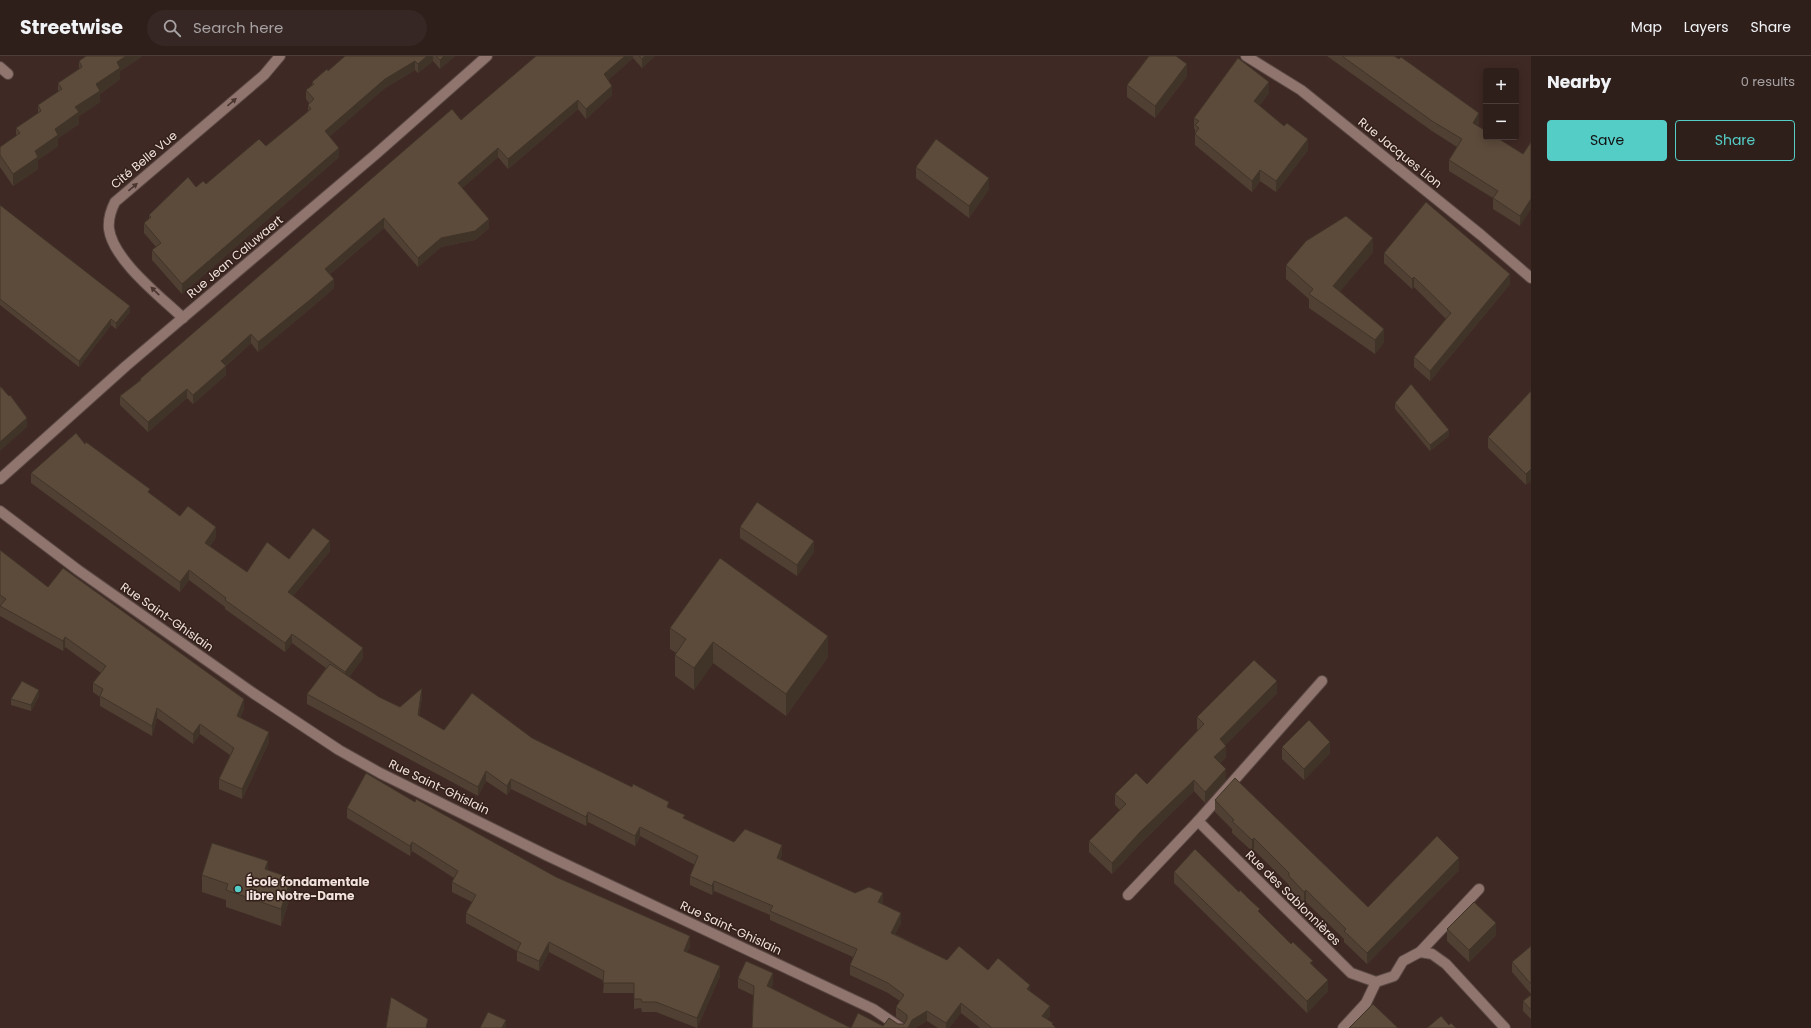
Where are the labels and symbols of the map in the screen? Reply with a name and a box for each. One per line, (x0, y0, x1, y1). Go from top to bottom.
one-way arrow (227, 98, 237, 107)
street label: Rue Jacques Lion (1355, 113, 1446, 192)
street label: Cité Belle Vue (107, 127, 180, 192)
one-way arrow (128, 182, 138, 191)
street label: Rue Jean Caluwaert (183, 211, 286, 302)
one-way arrow (150, 286, 160, 296)
street label: Rue Saint-Ghislain (117, 578, 217, 655)
street label: Rue Saint-Ghislain (386, 755, 493, 818)
street label: Rue des Sablonnières (1242, 846, 1345, 949)
place label: École fondamentale libre Notre-Dame (246, 873, 370, 904)
marker: École fondamentale libre Notre-Dame (233, 884, 243, 894)
street label: Rue Saint-Ghislain (678, 897, 785, 959)

